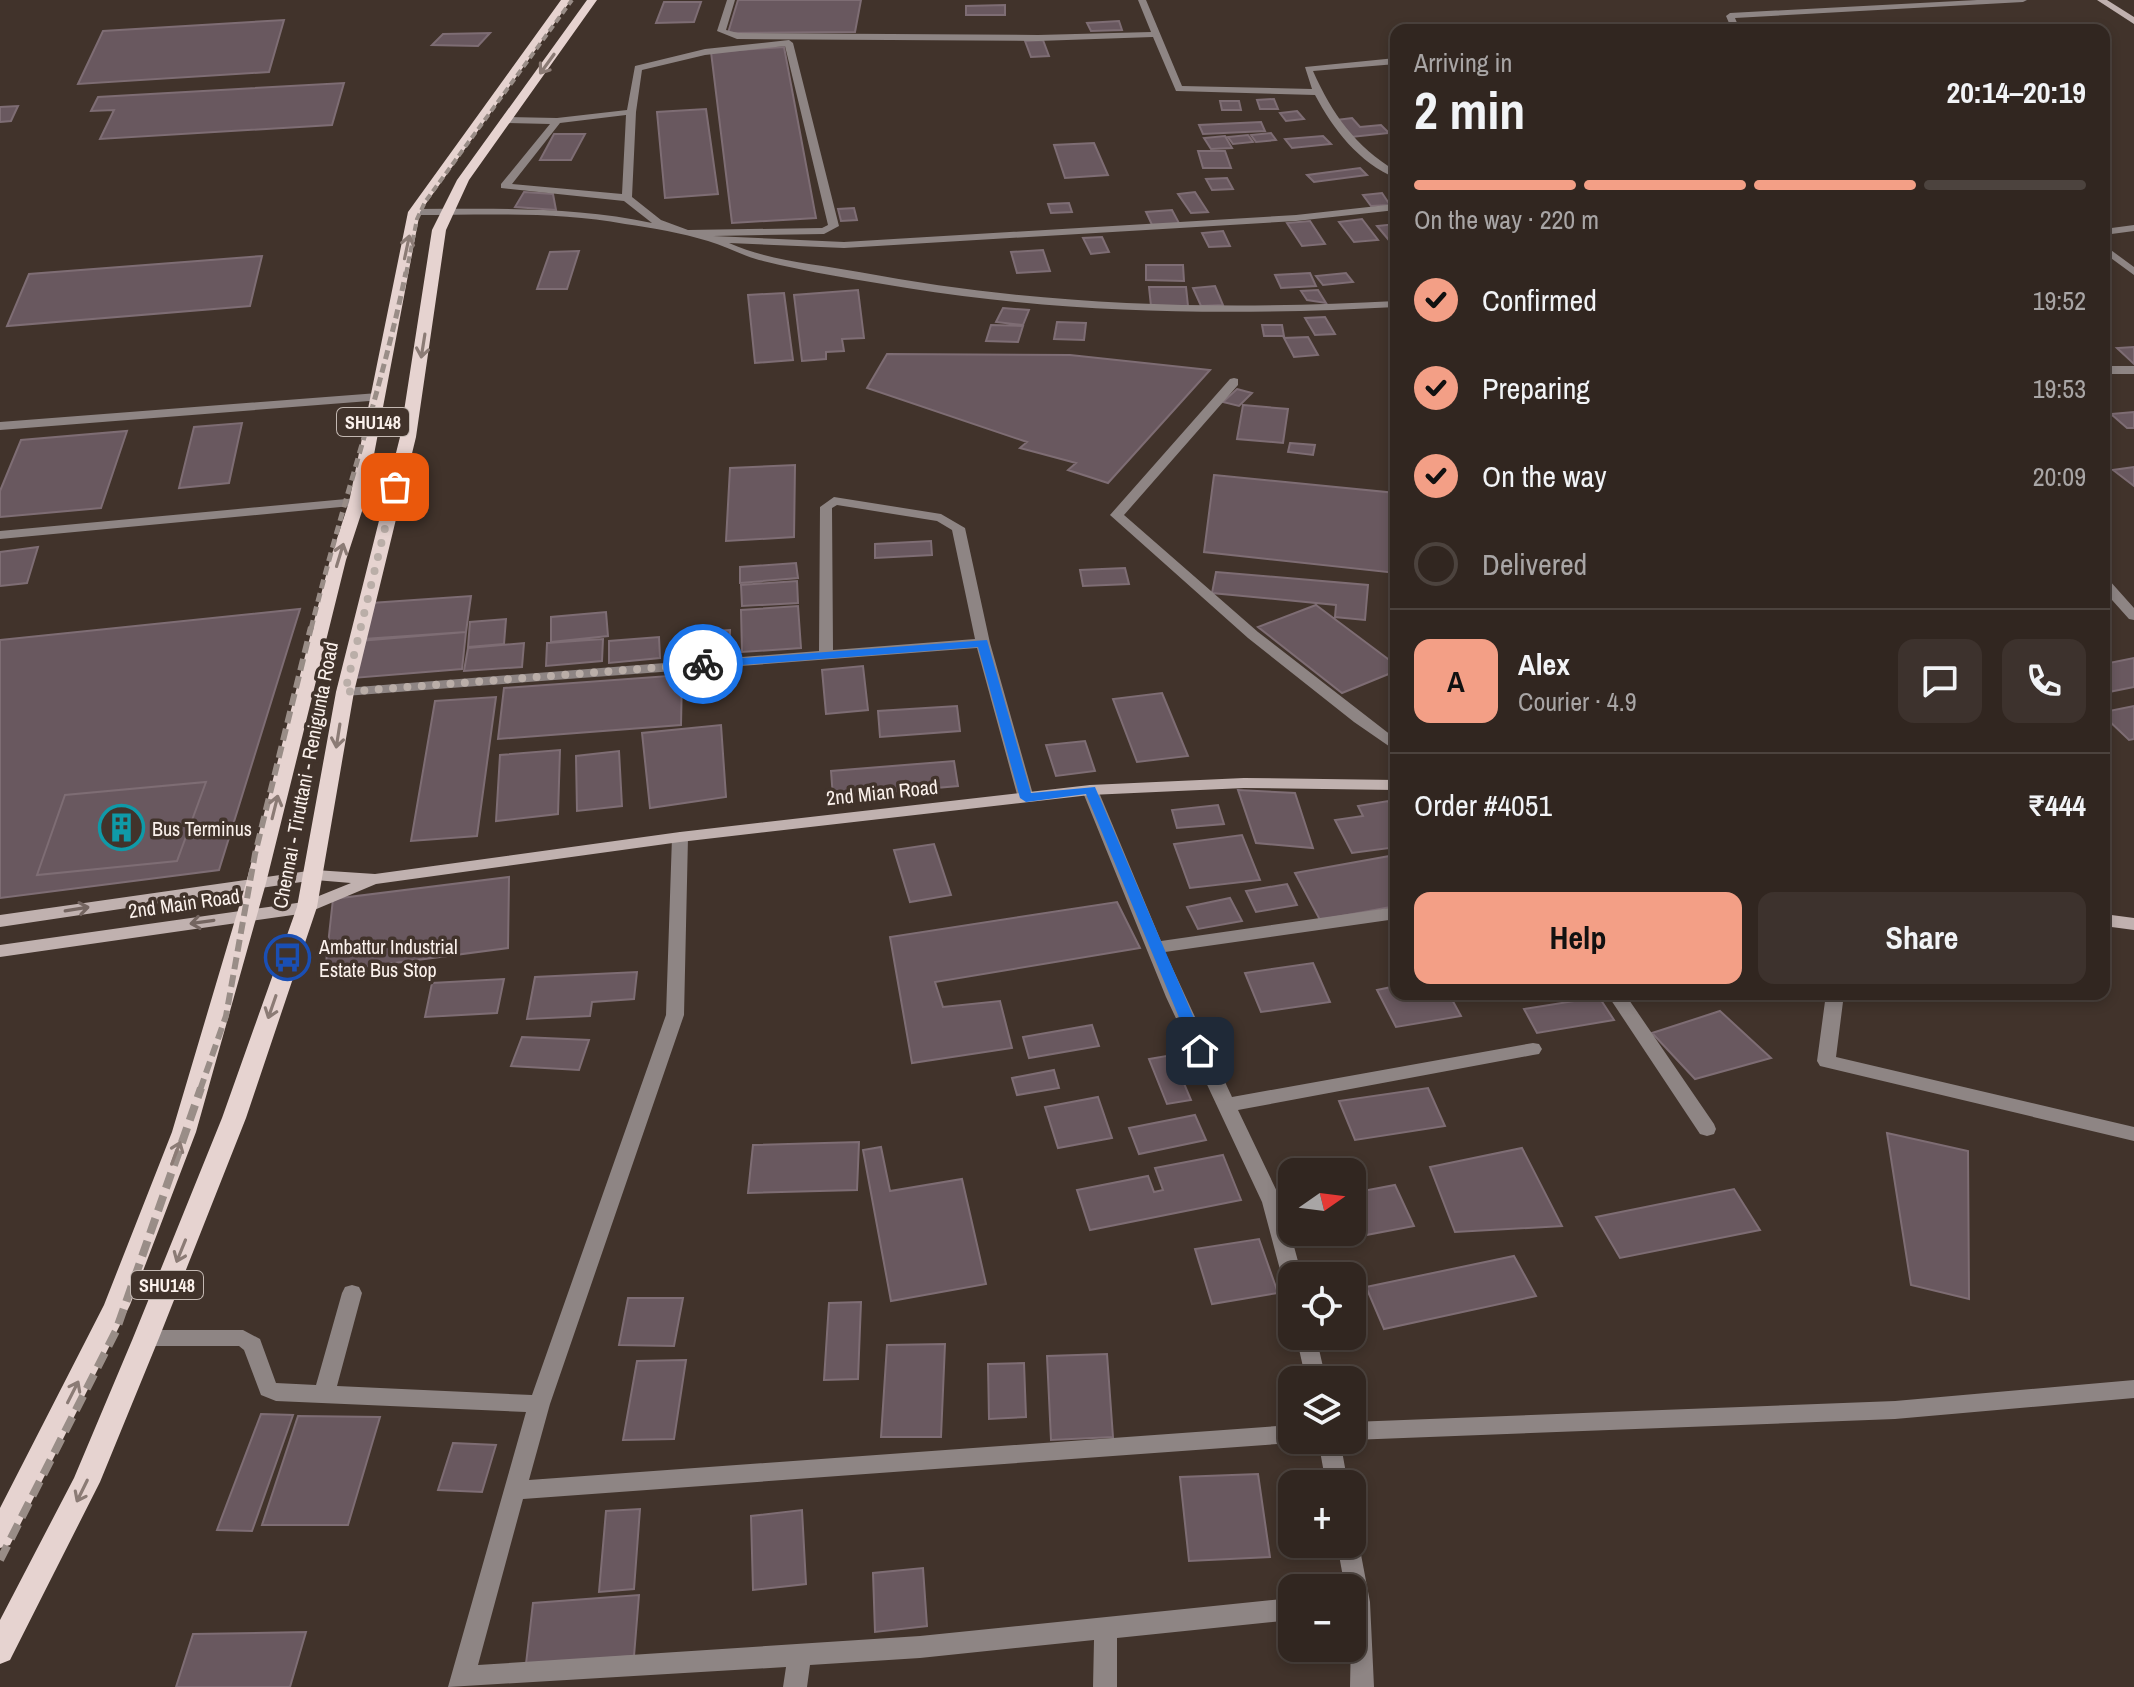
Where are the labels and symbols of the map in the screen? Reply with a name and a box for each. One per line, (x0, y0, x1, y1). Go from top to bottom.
one-way arrow (539, 52, 555, 74)
one-way arrow (400, 234, 415, 260)
one-way arrow (414, 333, 429, 358)
road number: SHU148 (337, 408, 409, 436)
pin (361, 453, 429, 521)
one-way arrow (333, 543, 348, 569)
courier (663, 624, 743, 704)
street label: Chennai - Tiruttani - Renigunta Road (266, 639, 344, 911)
one-way arrow (330, 723, 345, 749)
street label: 2nd Mian Road (825, 773, 939, 811)
one-way arrow (269, 795, 284, 821)
building icon: Bus Terminus (97, 804, 145, 852)
place label: Bus Terminus (152, 815, 252, 842)
street label: 2nd Main Road (127, 882, 241, 924)
one-way arrow (64, 901, 89, 916)
one-way arrow (190, 915, 215, 930)
place label: Ambattur Industrial Estate Bus Stop (318, 933, 458, 983)
bus stop icon: Ambattur Industrial Estate Bus Stop (264, 934, 312, 982)
one-way arrow (264, 995, 279, 1020)
pin (1166, 1017, 1234, 1085)
one-way arrow (170, 1141, 184, 1166)
north arrow (1278, 1158, 1366, 1246)
one-way arrow (173, 1238, 187, 1263)
road number: SHU148 (131, 1271, 203, 1299)
one-way arrow (66, 1380, 82, 1404)
one-way arrow (73, 1478, 89, 1502)

